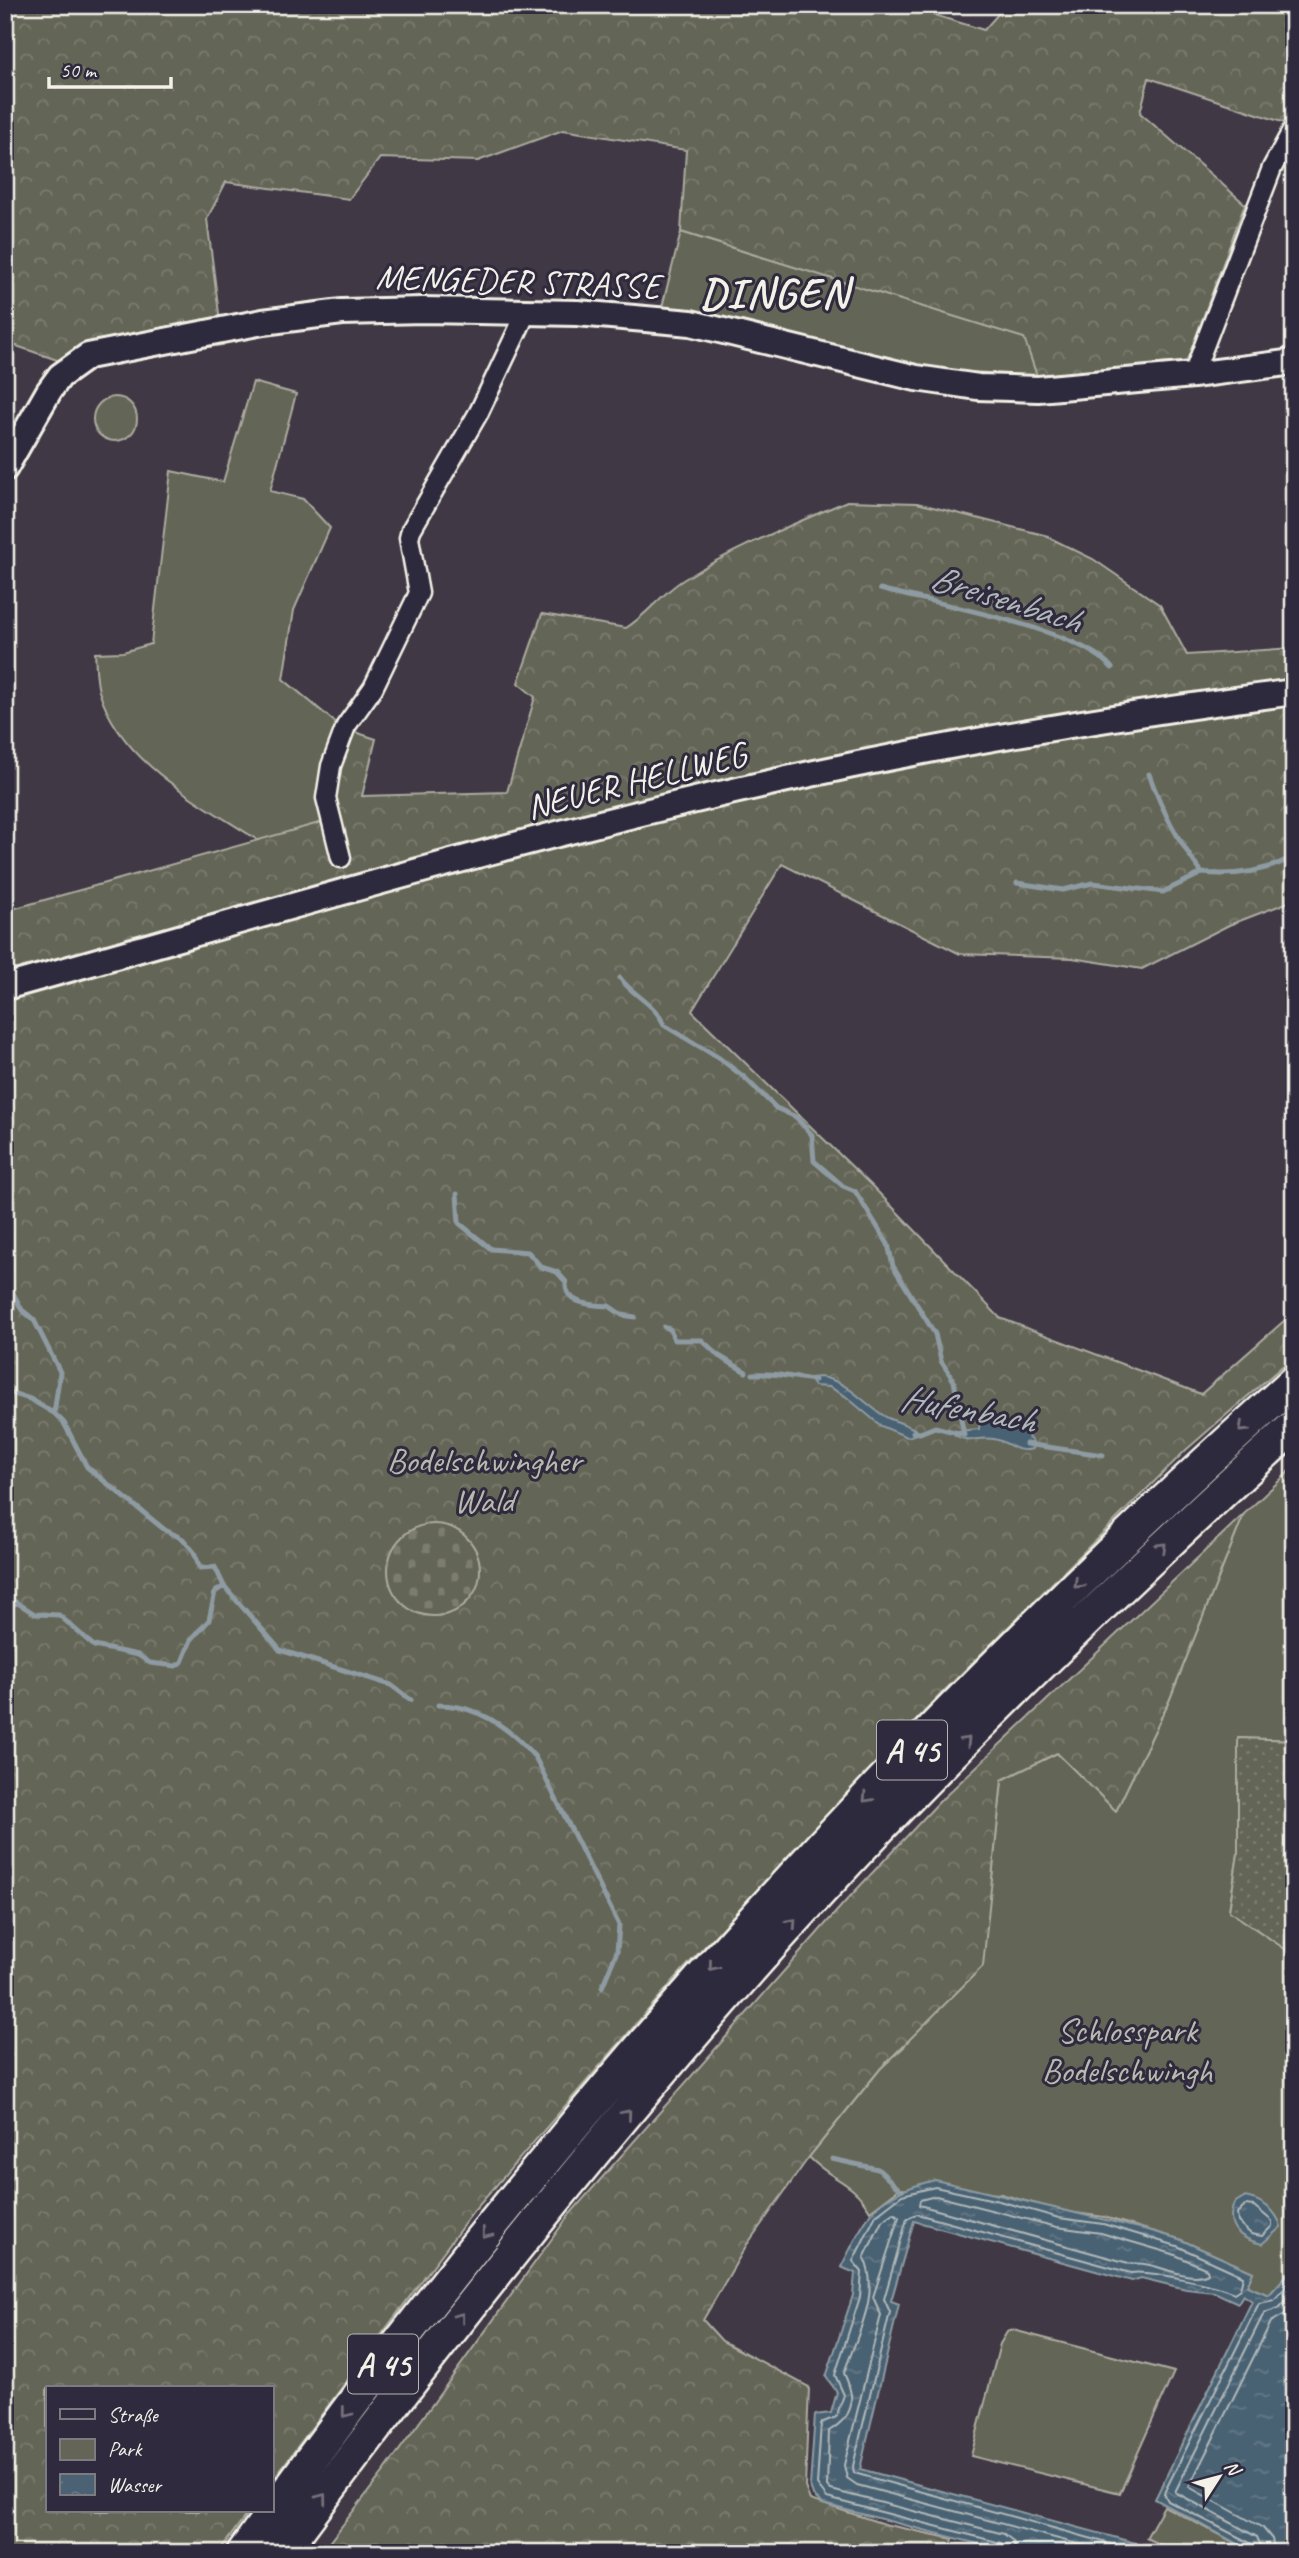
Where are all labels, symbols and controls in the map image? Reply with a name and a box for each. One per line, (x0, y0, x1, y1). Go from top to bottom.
scale bar (49, 46, 172, 90)
text: 50 m (60, 57, 98, 83)
street label: MENGEDER STRASSE (375, 254, 666, 309)
district label: DINGEN (700, 267, 855, 320)
water label: Breisenbach (925, 553, 1089, 644)
street label: NEUER HELLWEG (522, 731, 754, 829)
water label: Hufenbach (897, 1374, 1042, 1444)
one-way arrow (1238, 1419, 1251, 1432)
park label: Bodelschwingher Wald (387, 1438, 585, 1523)
one-way arrow (1154, 1542, 1167, 1555)
one-way arrow (1074, 1576, 1087, 1589)
road number: A 45 (877, 1720, 947, 1780)
one-way arrow (957, 1736, 970, 1749)
one-way arrow (862, 1790, 875, 1803)
one-way arrow (784, 1919, 796, 1932)
one-way arrow (709, 1957, 721, 1970)
park label: Schlosspark Bodelschwingh (1042, 2008, 1213, 2093)
one-way arrow (619, 2110, 631, 2123)
one-way arrow (482, 2225, 494, 2238)
one-way arrow (451, 2313, 464, 2325)
road number: A 45 (348, 2334, 418, 2394)
legend (46, 2386, 273, 2512)
text: Straße (108, 2402, 160, 2428)
one-way arrow (341, 2405, 354, 2417)
text: Park (108, 2436, 143, 2462)
north arrow (1184, 2442, 1254, 2512)
text: N (1219, 2456, 1247, 2482)
text: Wasser (108, 2472, 162, 2498)
one-way arrow (313, 2493, 326, 2506)

